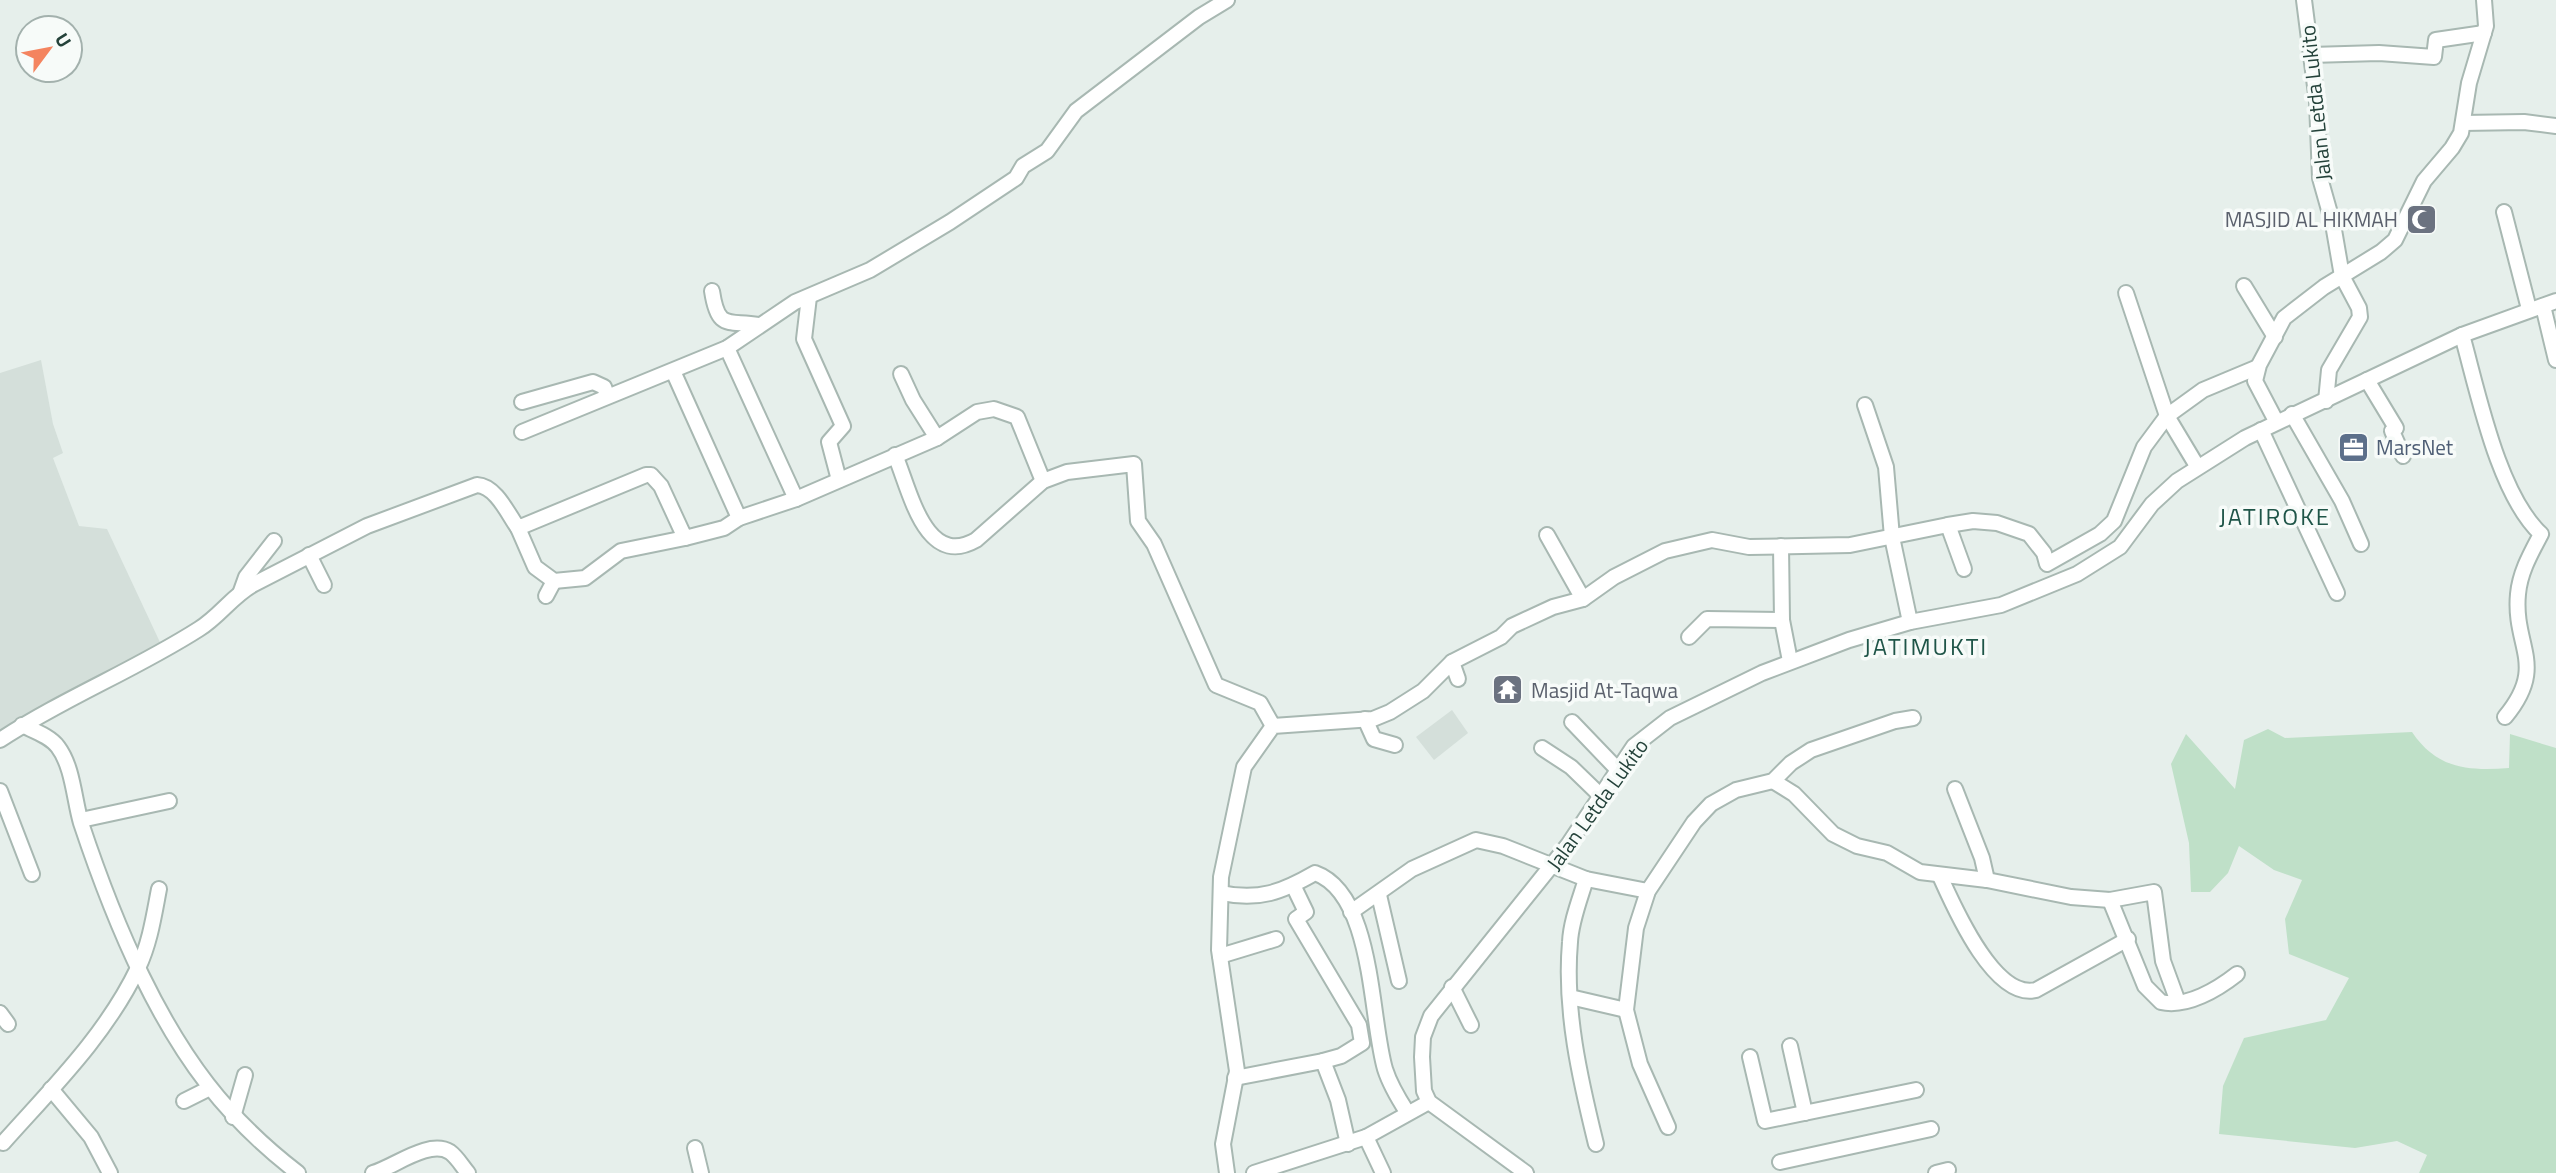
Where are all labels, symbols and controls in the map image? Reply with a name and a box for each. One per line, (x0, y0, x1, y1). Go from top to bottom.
north arrow (14, 14, 84, 84)
street label: Jalan Letda Lukito (2291, 24, 2339, 182)
text: U (48, 27, 79, 53)
mosque icon: MASJID AL HIKMAH (2404, 202, 2438, 236)
place label: MASJID AL HIKMAH (2225, 203, 2398, 235)
office icon: MarsNet (2336, 430, 2370, 464)
place label: MarsNet (2376, 431, 2454, 463)
district label: JATIROKE (2219, 498, 2331, 534)
district label: JATIMUKTI (1864, 628, 1988, 664)
temple icon: Masjid At-Taqwa (1491, 673, 1525, 707)
place label: Masjid At-Taqwa (1531, 674, 1678, 706)
street label: Jalan Letda Lukito (1538, 731, 1656, 877)

